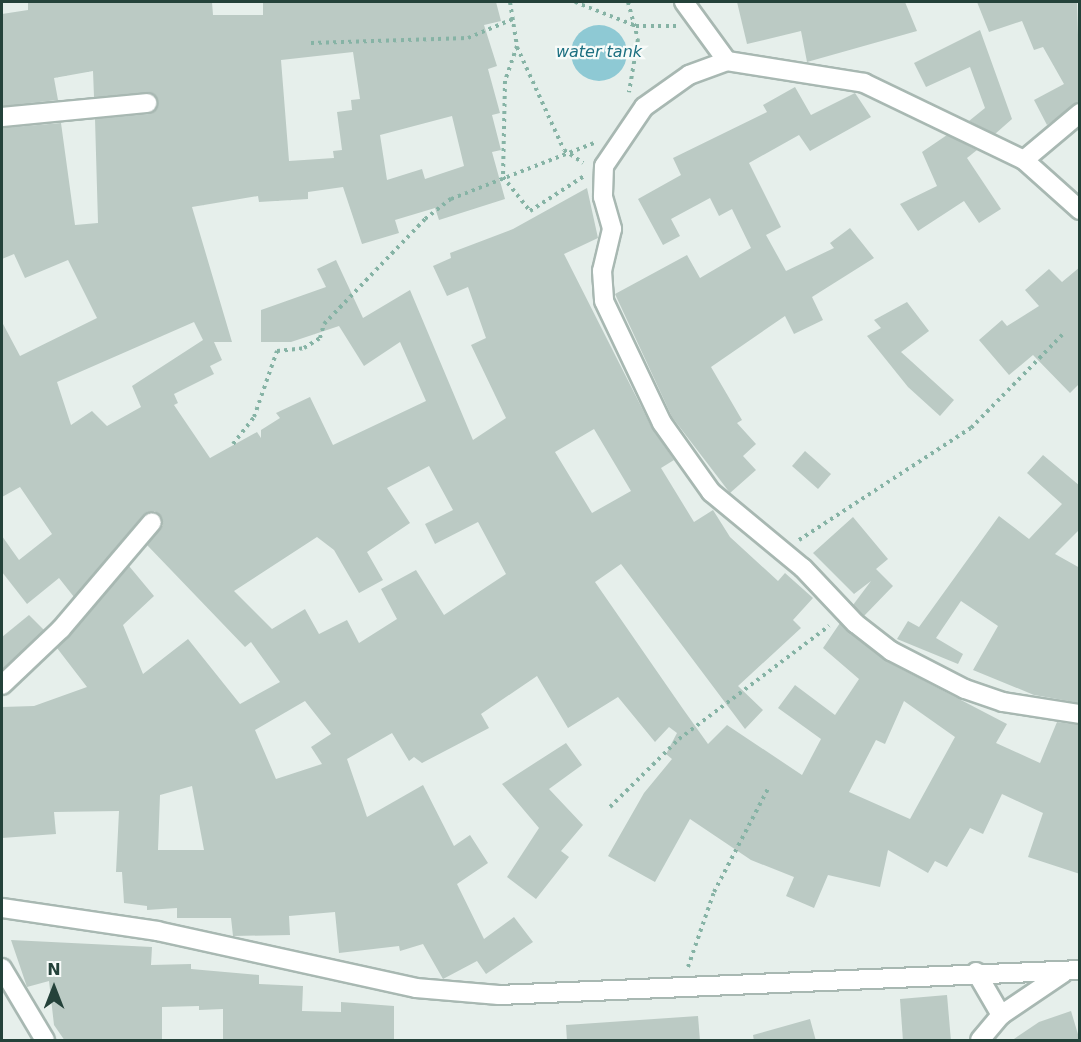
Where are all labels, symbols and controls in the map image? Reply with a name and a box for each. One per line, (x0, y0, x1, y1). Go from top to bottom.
water label: water tank (556, 42, 642, 62)
north arrow (24, 958, 84, 1018)
text: N (47, 960, 61, 979)

